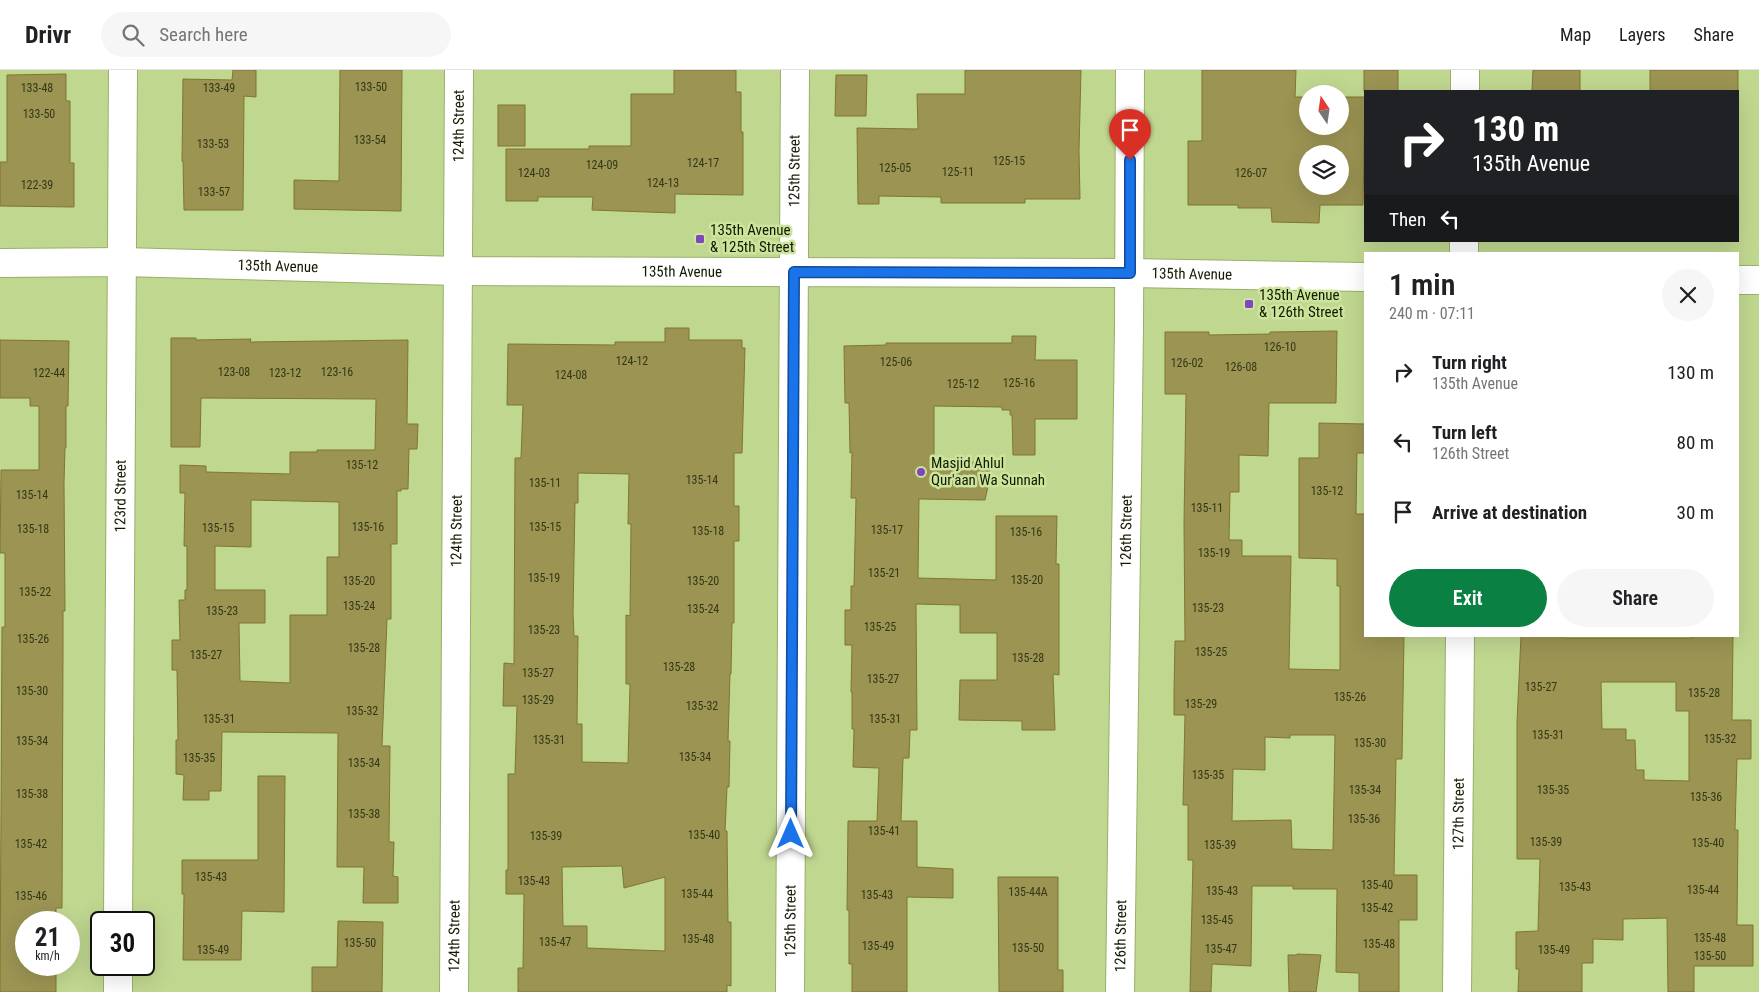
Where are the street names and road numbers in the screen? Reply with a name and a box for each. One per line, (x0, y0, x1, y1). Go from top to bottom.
street label: 124th Street (449, 90, 468, 162)
street label: 125th Street (785, 135, 804, 207)
street label: 135th Avenue (237, 256, 318, 276)
street label: 135th Avenue (642, 263, 722, 281)
street label: 135th Avenue (1151, 264, 1232, 284)
street label: 123rd Street (111, 460, 130, 532)
street label: 124th Street (447, 495, 466, 567)
street label: 126th Street (1117, 495, 1136, 567)
street label: 127th Street (1449, 778, 1468, 850)
street label: 125th Street (781, 885, 800, 957)
street label: 124th Street (445, 900, 464, 972)
street label: 126th Street (1111, 900, 1130, 972)

